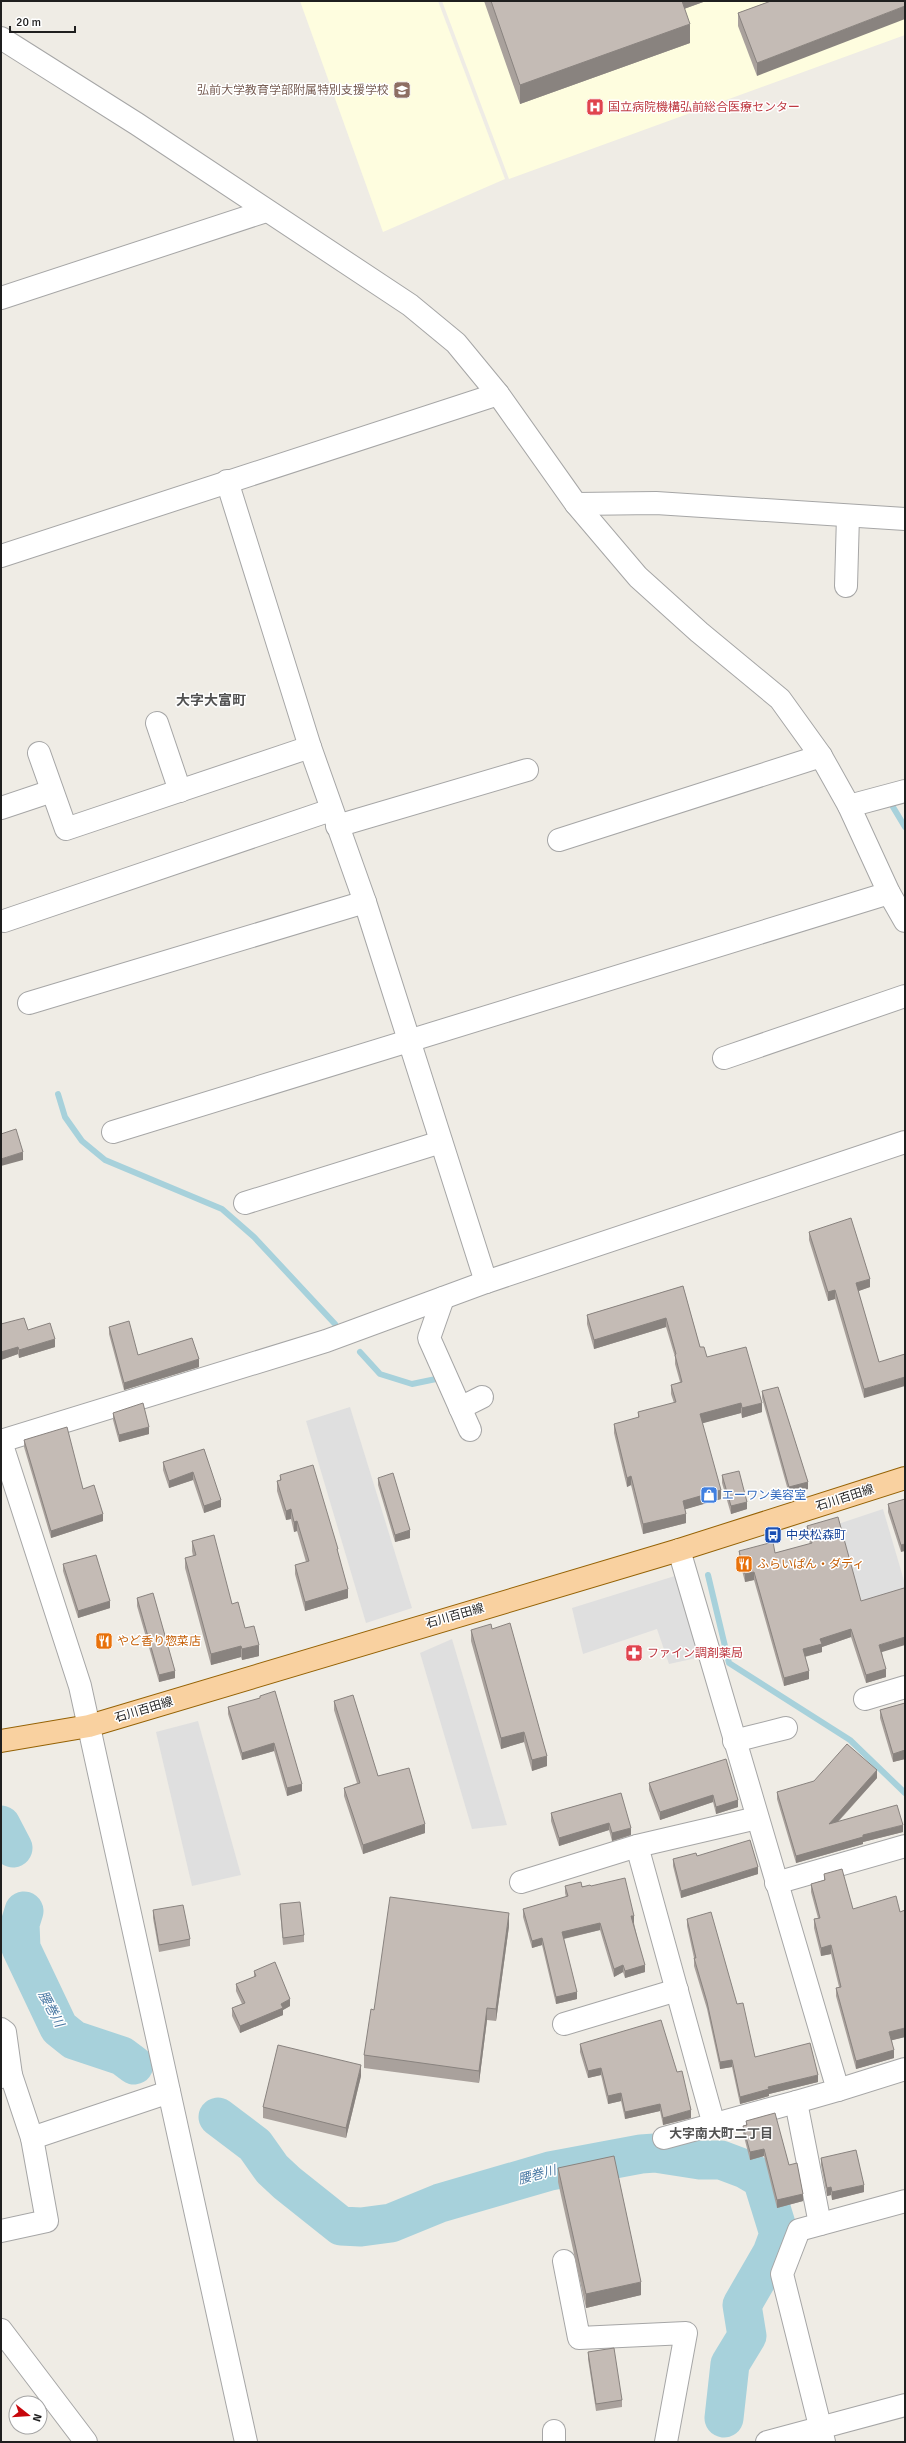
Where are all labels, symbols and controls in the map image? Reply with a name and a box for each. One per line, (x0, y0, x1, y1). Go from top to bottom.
scale bar (10, 8, 75, 34)
text: 20 m (16, 15, 41, 30)
school or university icon: 弘前大学教育学部附属特別支援学校 (392, 80, 412, 100)
place label: 弘前大学教育学部附属特別支援学校 (197, 83, 389, 98)
hospital icon: 国立病院機構弘前総合医療センター (585, 97, 605, 117)
place label: 国立病院機構弘前総合医療センター (608, 100, 800, 115)
district label: 大字大富町 (176, 692, 246, 709)
street label: 石川百田線 (814, 1482, 876, 1514)
shop icon: エーワン美容室 (699, 1485, 719, 1505)
place label: エーワン美容室 (722, 1488, 806, 1503)
bus stop icon: 中央松森町 (763, 1525, 783, 1545)
place label: 中央松森町 (786, 1528, 846, 1543)
restaurant icon: ふらいぱん・ダディ (734, 1554, 754, 1574)
place label: ふらいぱん・ダディ (757, 1557, 864, 1572)
street label: 石川百田線 (424, 1601, 486, 1631)
restaurant icon: やど香り惣菜店 (94, 1631, 114, 1651)
place label: やど香り惣菜店 (117, 1634, 201, 1649)
pharmacy icon: ファイン調剤薬局 (624, 1643, 644, 1663)
place label: ファイン調剤薬局 (647, 1646, 743, 1661)
street label: 石川百田線 (113, 1694, 175, 1726)
water label: 腰巻川 (35, 1988, 68, 2032)
district label: 大字南大町二丁目 (669, 2126, 773, 2142)
water label: 腰巻川 (516, 2162, 560, 2188)
north arrow (8, 2395, 48, 2435)
text: N (30, 2412, 44, 2423)

